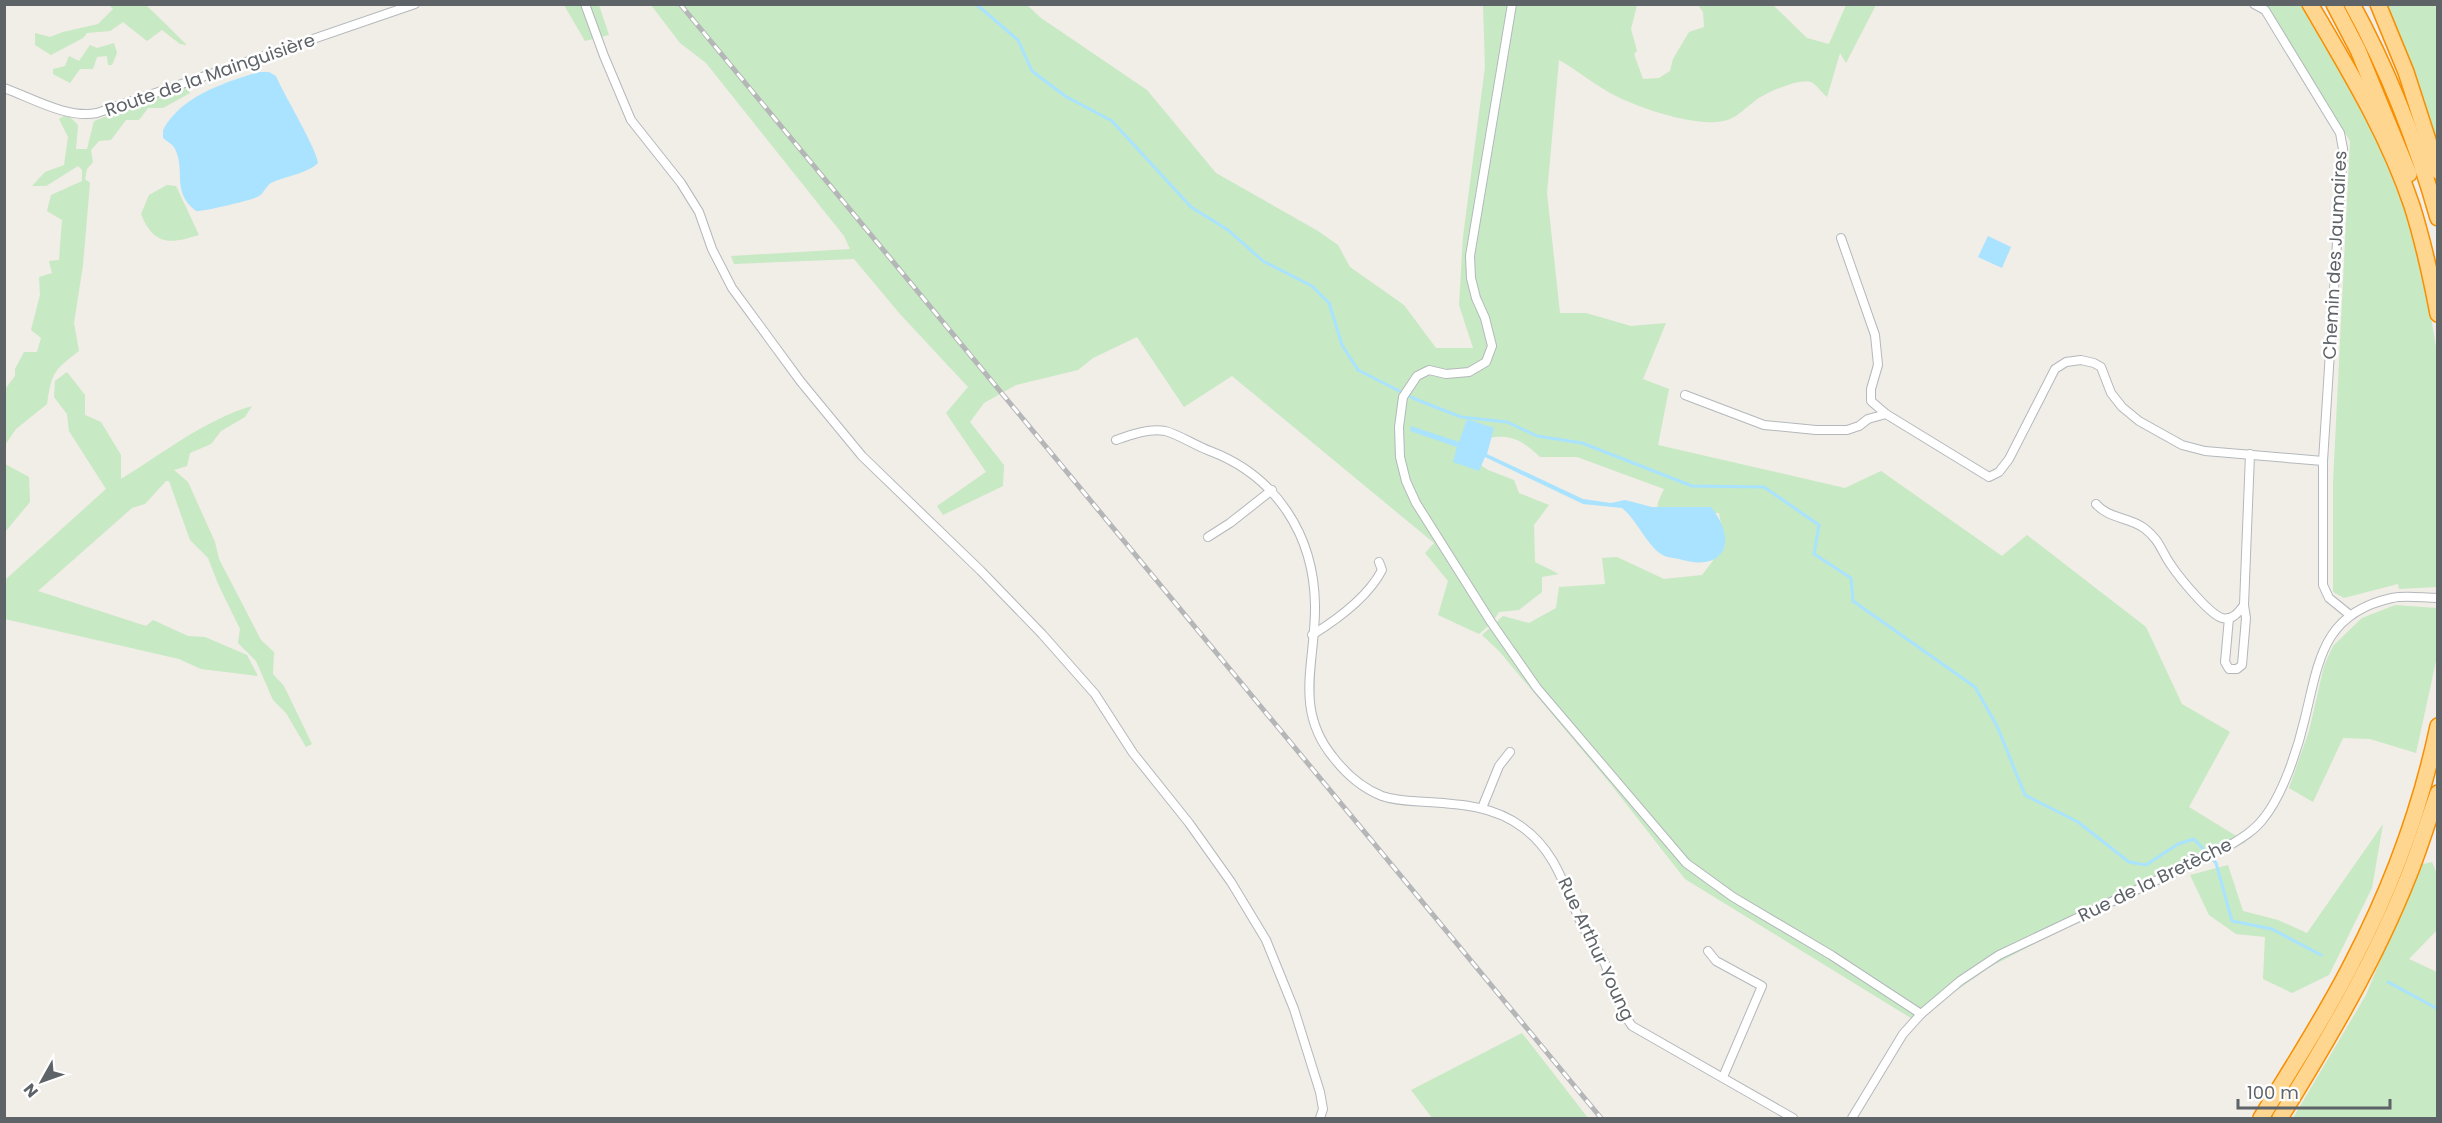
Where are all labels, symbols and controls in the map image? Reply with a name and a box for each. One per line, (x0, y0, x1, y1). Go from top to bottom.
street label: Route de la Mainguisière (101, 27, 318, 122)
street label: Chemin des Jaumaires (2317, 150, 2352, 360)
street label: Rue de la Bretèche (2074, 831, 2236, 928)
street label: Rue Arthur Young (1552, 873, 1641, 1025)
north arrow (12, 1051, 72, 1111)
scale bar (2238, 1072, 2390, 1110)
text: N (18, 1078, 44, 1102)
text: 100 m (2247, 1080, 2299, 1105)

